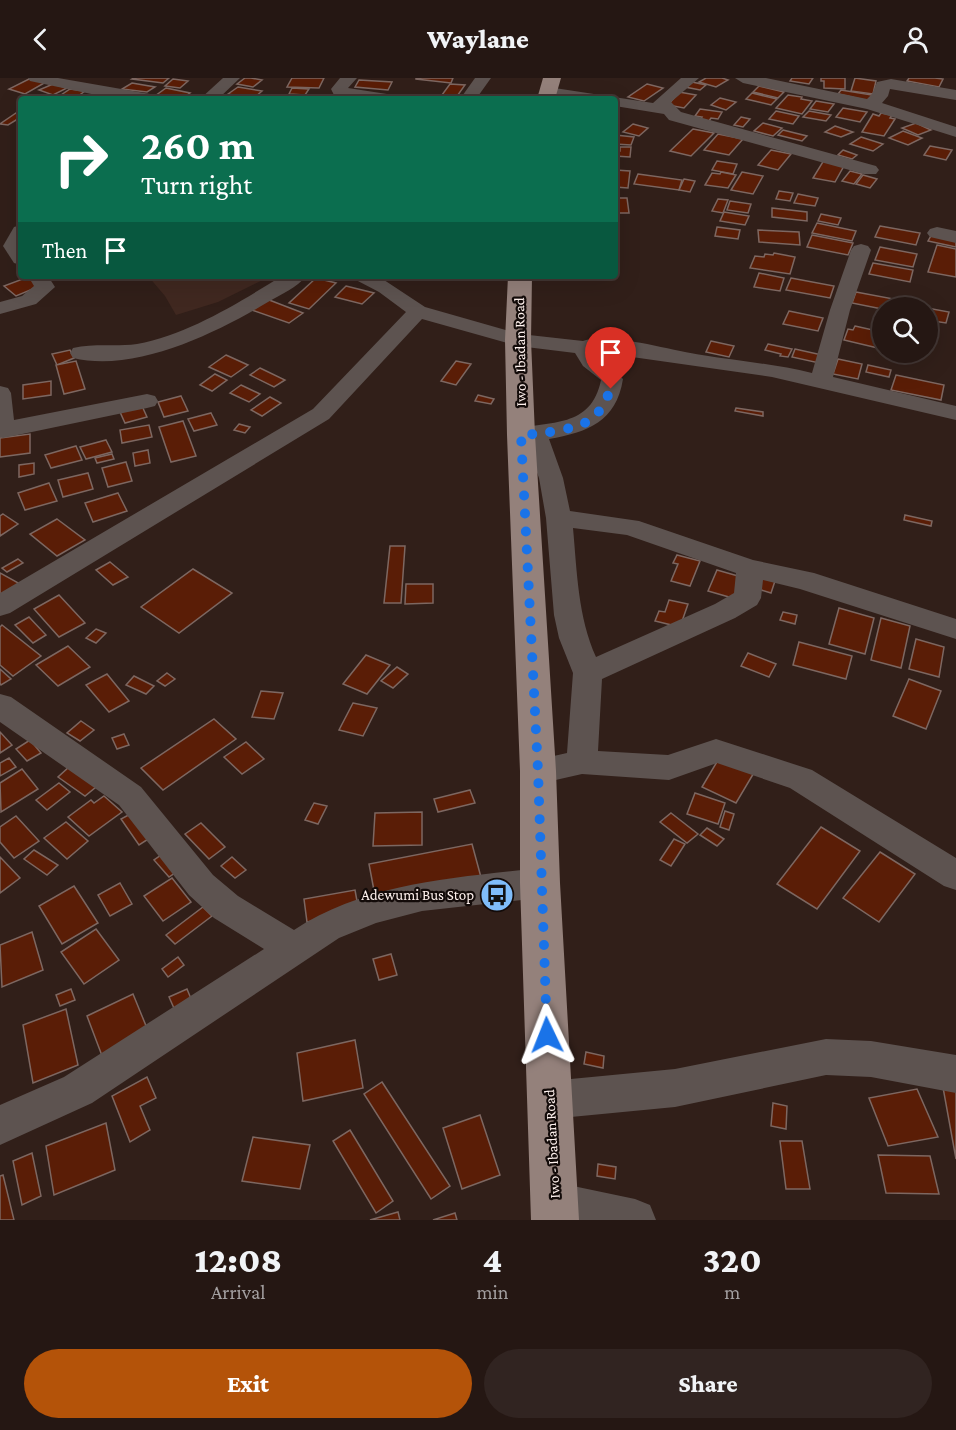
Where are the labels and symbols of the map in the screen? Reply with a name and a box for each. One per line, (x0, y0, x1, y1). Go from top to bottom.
street label: Iwo - Ibadan Road (511, 297, 529, 407)
pin (585, 327, 636, 389)
bus stop icon: Adewumi Bus Stop (479, 877, 515, 913)
place label: Adewumi Bus Stop (361, 887, 474, 904)
position arrow (515, 1003, 579, 1067)
street label: Iwo - Ibadan Road (541, 1089, 563, 1199)

